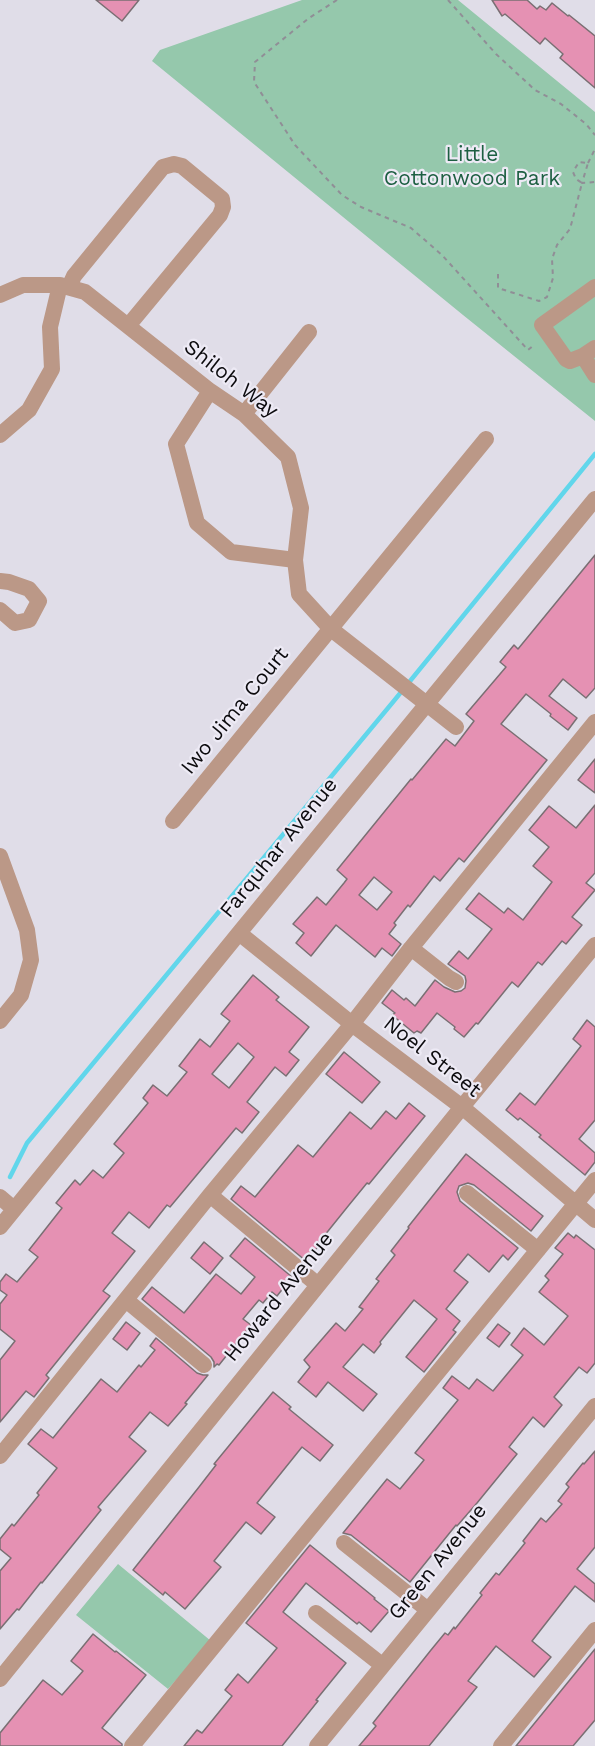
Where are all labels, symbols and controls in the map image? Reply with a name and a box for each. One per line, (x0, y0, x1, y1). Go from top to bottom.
park label: Little Cottonwood Park (384, 142, 560, 192)
street label: Shiloh Way (179, 334, 283, 424)
street label: Iwo Jima Court (176, 642, 294, 780)
street label: Farquhar Avenue (215, 773, 343, 923)
street label: Noel Street (378, 1011, 486, 1103)
street label: Howard Avenue (219, 1227, 339, 1367)
street label: Green Avenue (383, 1499, 493, 1625)

